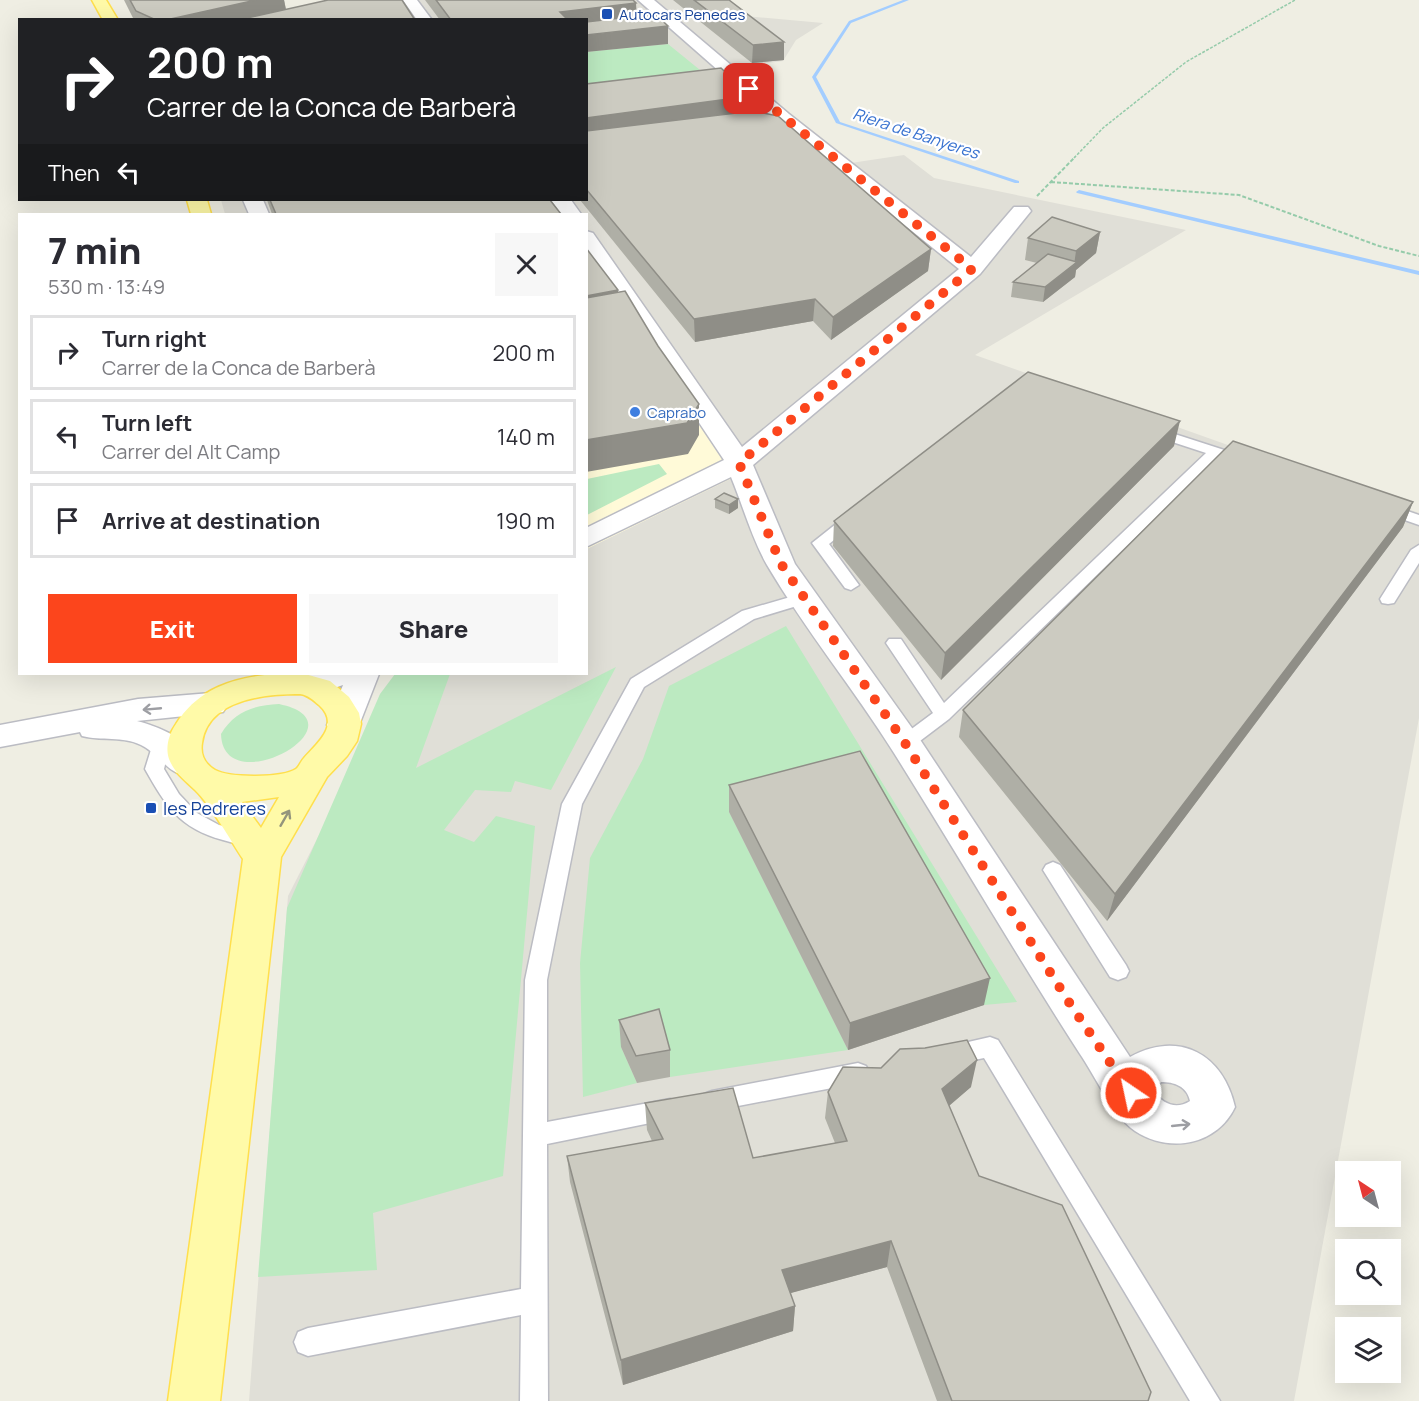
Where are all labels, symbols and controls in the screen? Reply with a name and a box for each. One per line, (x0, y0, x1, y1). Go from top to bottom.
place label: Autocars Penedes (619, 4, 745, 25)
marker: Autocars Penedes (600, 7, 614, 21)
text: 200 m (147, 33, 273, 91)
icon: right (48, 42, 126, 120)
pin (723, 63, 774, 114)
icon: arrive (732, 72, 765, 105)
text: Carrer de la Conca de Barberà (147, 88, 516, 125)
water label: Riera de Banyeres (850, 102, 983, 164)
icon: left (112, 156, 145, 189)
text: Then (48, 158, 100, 188)
text: 7 min (48, 226, 141, 275)
button: close (495, 233, 558, 296)
text: 530 m · 13:49 (48, 273, 165, 300)
text: Turn right (102, 324, 207, 354)
icon: right (51, 336, 84, 369)
text: 200 m (493, 338, 555, 368)
text: Carrer de la Conca de Barberà (102, 354, 376, 381)
place label: Caprabo (647, 402, 706, 423)
marker: Caprabo (628, 405, 642, 419)
text: Turn left (102, 408, 192, 438)
icon: left (51, 420, 84, 453)
text: 140 m (497, 422, 555, 452)
text: Carrer del Alt Camp (102, 438, 280, 465)
icon: arrive (51, 504, 84, 537)
text: Arrive at destination (102, 506, 320, 536)
text: 190 m (496, 506, 555, 536)
button: Exit (48, 594, 297, 663)
button: Share (309, 594, 558, 663)
one-way arrow (143, 704, 163, 715)
place label: les Pedreres (163, 796, 266, 820)
marker: les Pedreres (144, 801, 158, 815)
one-way arrow (279, 810, 291, 827)
position arrow (1099, 1061, 1163, 1125)
one-way arrow (1171, 1119, 1190, 1130)
north arrow (1335, 1161, 1401, 1227)
map controls (1335, 1161, 1401, 1383)
button: search (1335, 1239, 1401, 1305)
button: layers (1335, 1317, 1401, 1383)

